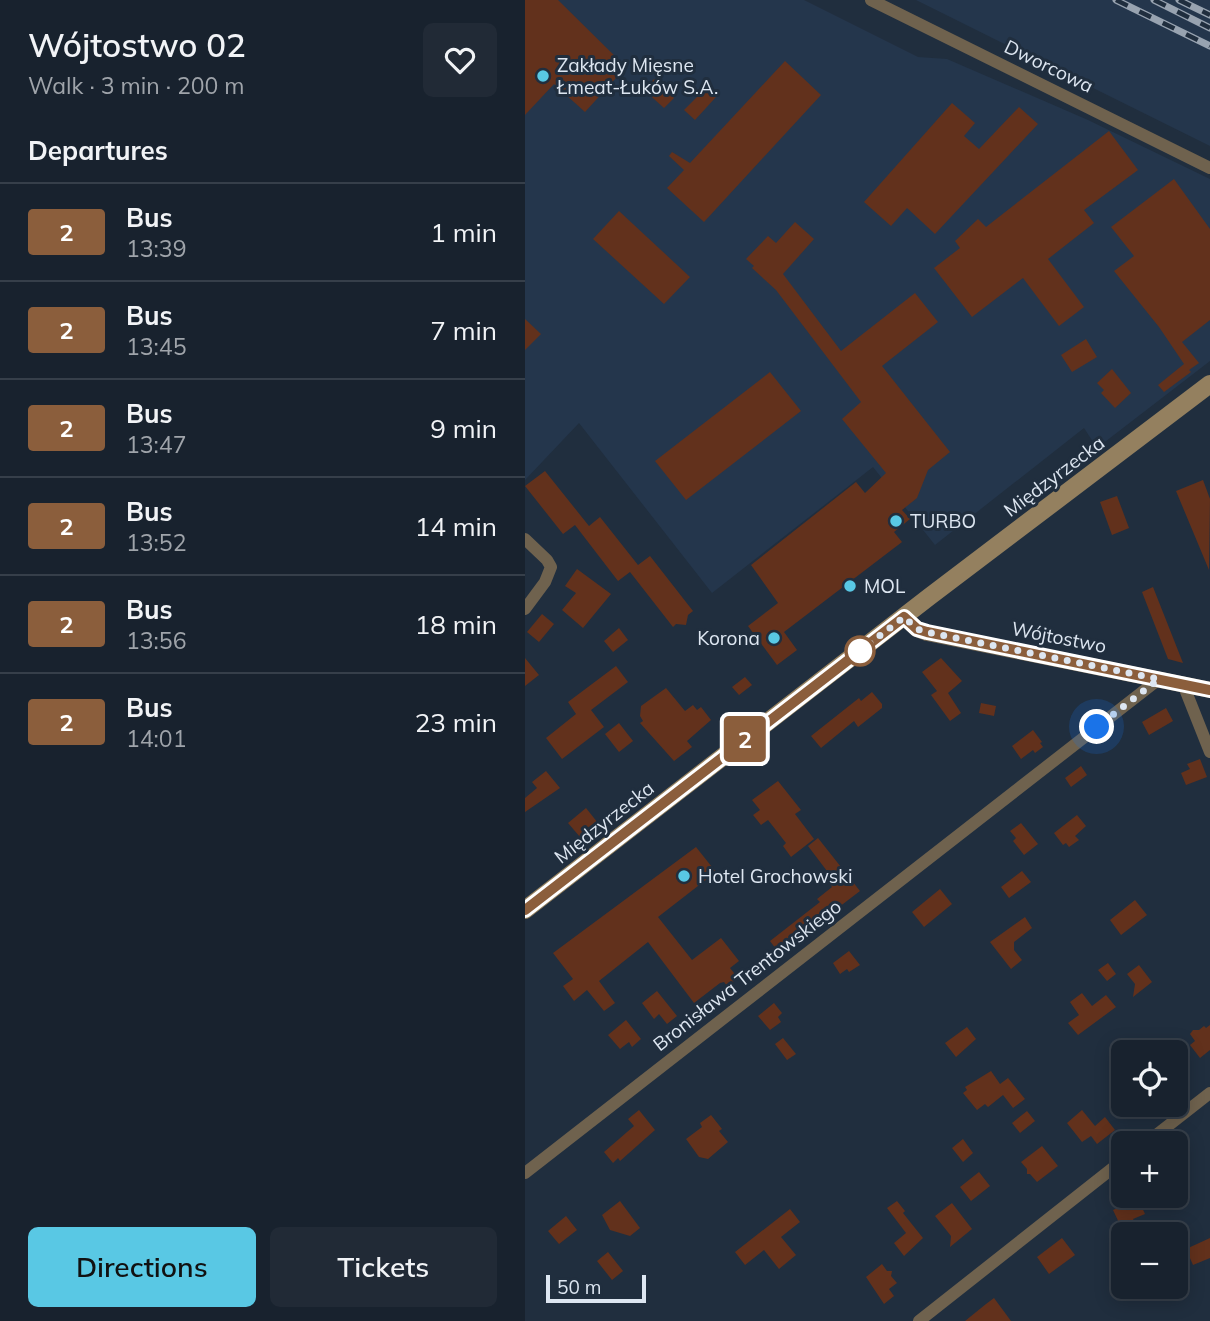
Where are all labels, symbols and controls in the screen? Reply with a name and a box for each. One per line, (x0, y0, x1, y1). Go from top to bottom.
button: heart (423, 23, 497, 97)
text: Wójtostwo 02 (28, 24, 246, 65)
street label: Dworcowa (1001, 34, 1097, 98)
place label: Zakłady Mięsne Łmeat-Łuków S.A. (556, 53, 718, 99)
marker: Zakłady Mięsne Łmeat-Łuków S.A. (535, 68, 551, 84)
text: Walk · 3 min · 200 m (28, 71, 245, 100)
text: Departures (28, 134, 168, 167)
text: Bus (126, 201, 172, 234)
text: 1 min (430, 216, 497, 249)
text: 2 (59, 217, 74, 247)
text: 13:39 (126, 234, 186, 263)
text: Bus (126, 299, 172, 332)
text: 7 min (430, 314, 497, 347)
text: 2 (59, 315, 74, 345)
text: 13:45 (126, 332, 186, 361)
text: Bus (126, 397, 172, 430)
text: 9 min (430, 412, 497, 445)
text: 2 (59, 413, 74, 443)
text: 13:47 (126, 430, 186, 459)
street label: Międzyrzecka (999, 430, 1109, 522)
text: Bus (126, 495, 172, 528)
place label: TURBO (910, 509, 976, 533)
text: 14 min (415, 510, 497, 543)
text: 2 (59, 511, 74, 541)
marker: TURBO (888, 513, 904, 529)
text: 13:52 (126, 528, 186, 557)
place label: MOL (864, 574, 906, 598)
marker: MOL (842, 578, 858, 594)
text: Bus (126, 593, 172, 626)
text: 18 min (415, 608, 497, 641)
text: 2 (59, 609, 74, 639)
street label: Wójtostwo (1010, 616, 1108, 658)
text: 13:56 (126, 626, 186, 655)
place label: Korona (697, 626, 760, 650)
marker: Korona (766, 630, 782, 646)
unlabelled marker (845, 636, 875, 666)
text: Bus (126, 691, 172, 724)
text: 23 min (415, 706, 497, 739)
text: 2 (59, 707, 74, 737)
your location (1079, 709, 1114, 744)
line badge: 2 (722, 716, 768, 762)
text: 14:01 (126, 724, 186, 753)
text: 2 (738, 724, 752, 754)
street label: Międzyrzecka (549, 776, 659, 868)
place label: Hotel Grochowski (698, 864, 853, 888)
marker: Hotel Grochowski (676, 868, 692, 884)
street label: Bronisława Trentowskiego (648, 894, 846, 1056)
map controls (1111, 1040, 1188, 1299)
button: locate (1111, 1040, 1188, 1117)
button: + (1111, 1131, 1188, 1208)
button: − (1111, 1222, 1188, 1299)
button: Directions (28, 1227, 256, 1307)
button: Tickets (270, 1227, 497, 1307)
scale bar (546, 1272, 646, 1304)
text: 50 m (557, 1275, 601, 1299)

